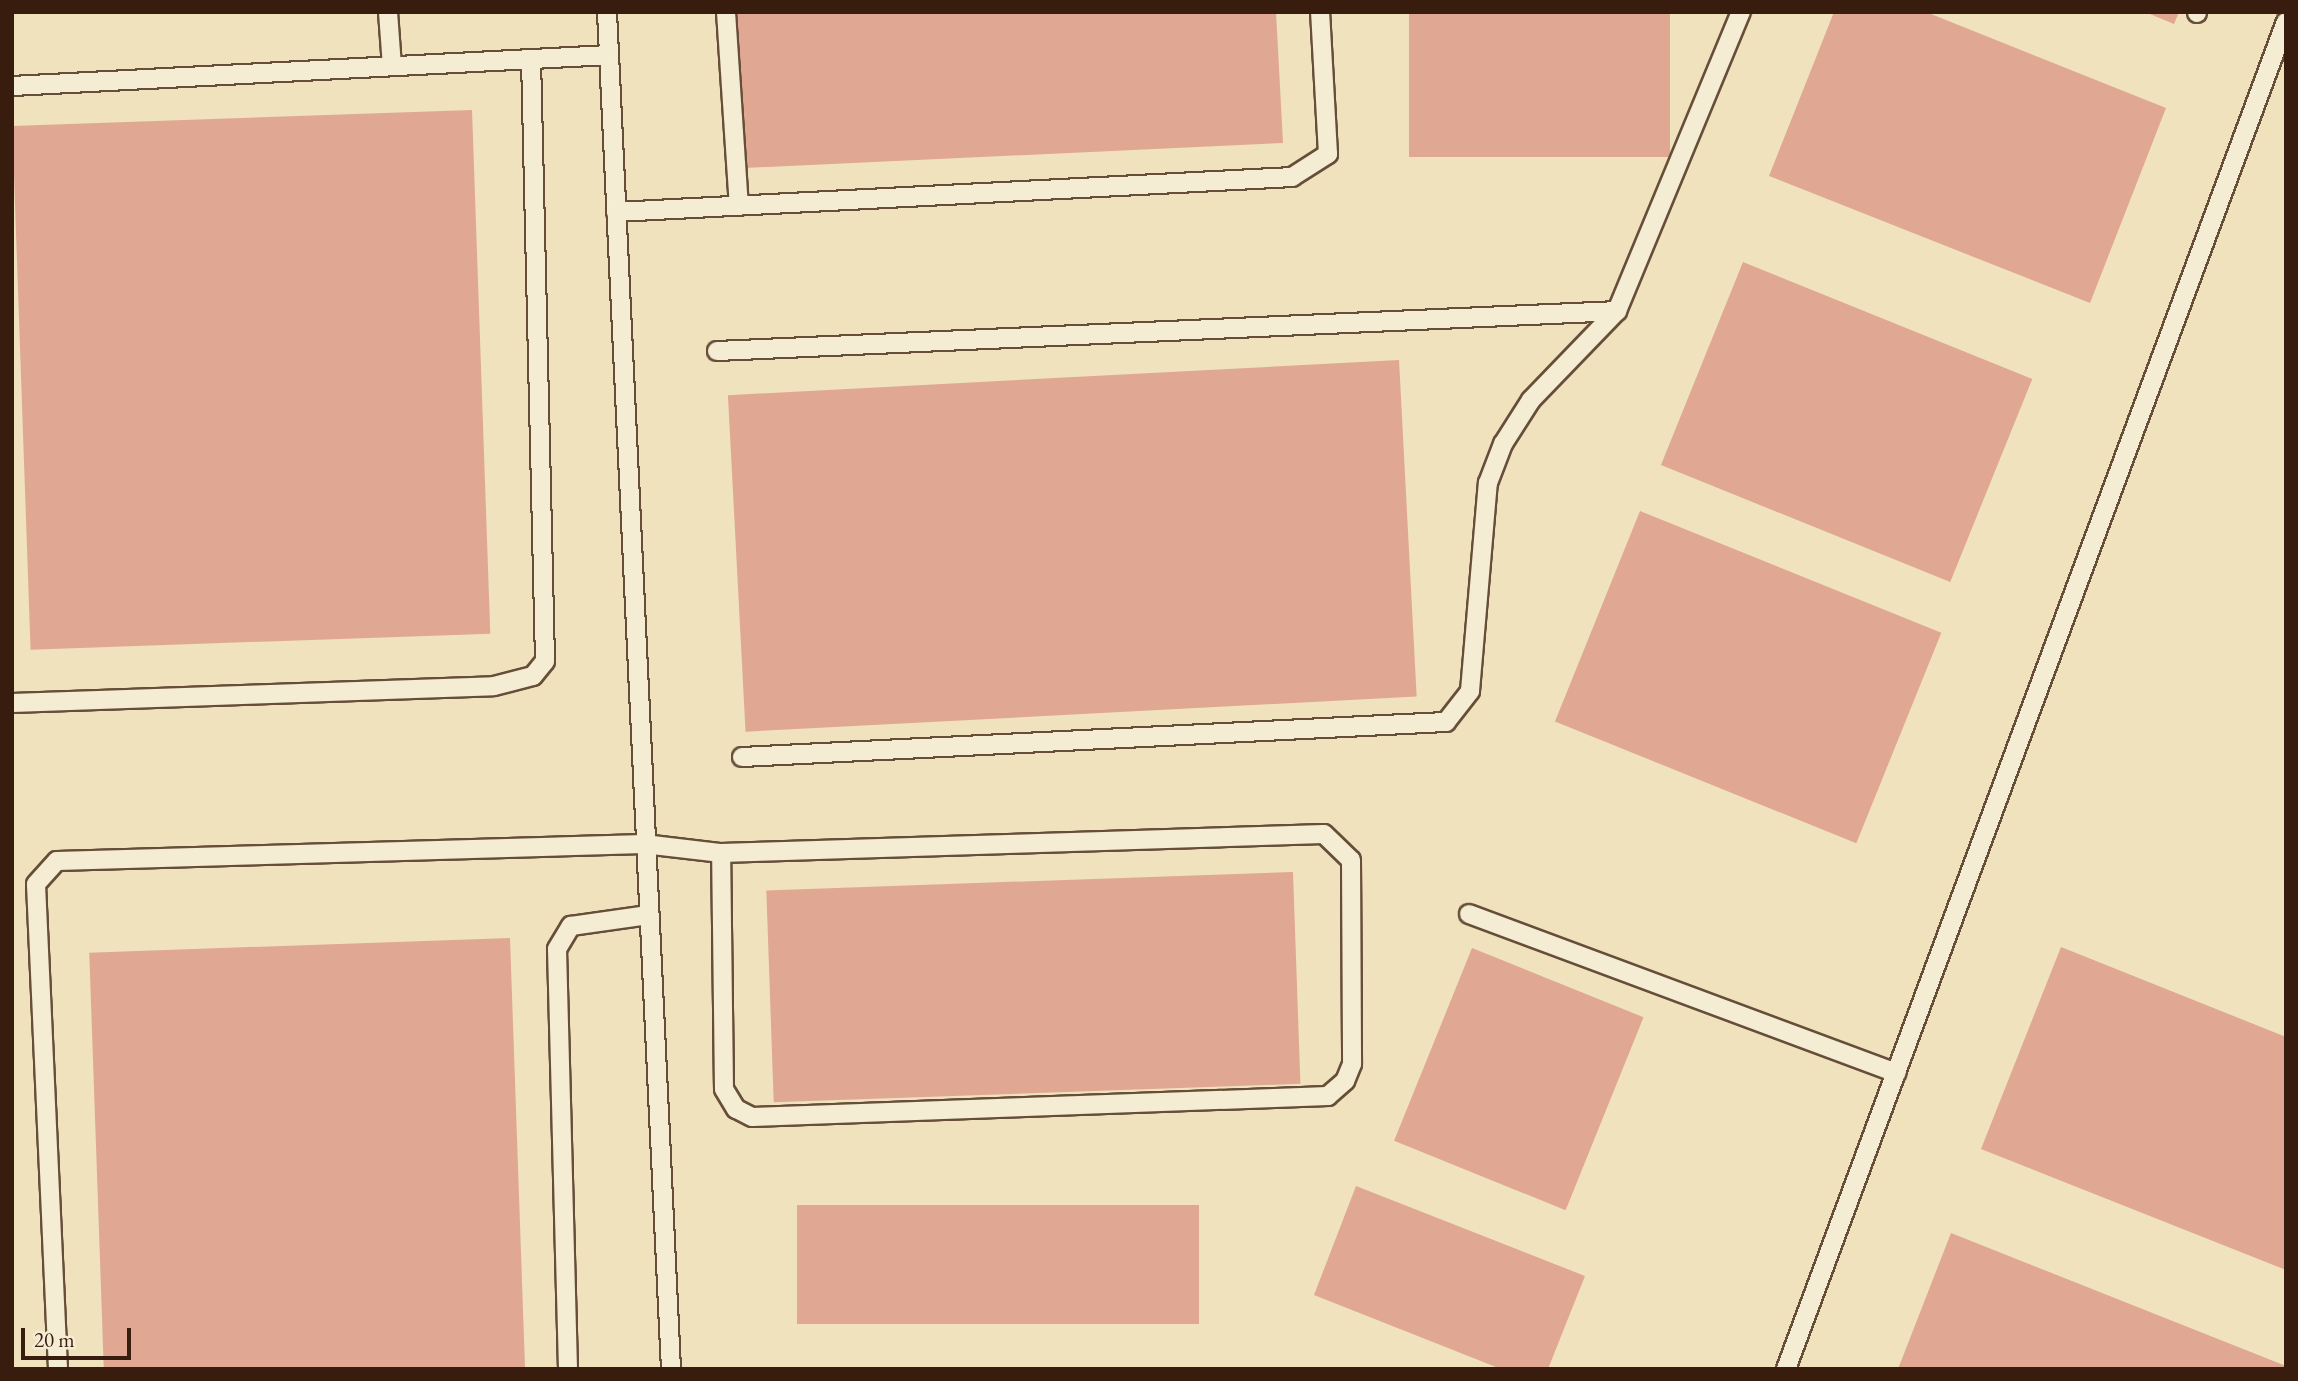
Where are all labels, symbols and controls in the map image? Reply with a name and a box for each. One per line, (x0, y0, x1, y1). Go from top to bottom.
scale bar (24, 1314, 135, 1358)
text: 20 m (34, 1326, 75, 1353)

